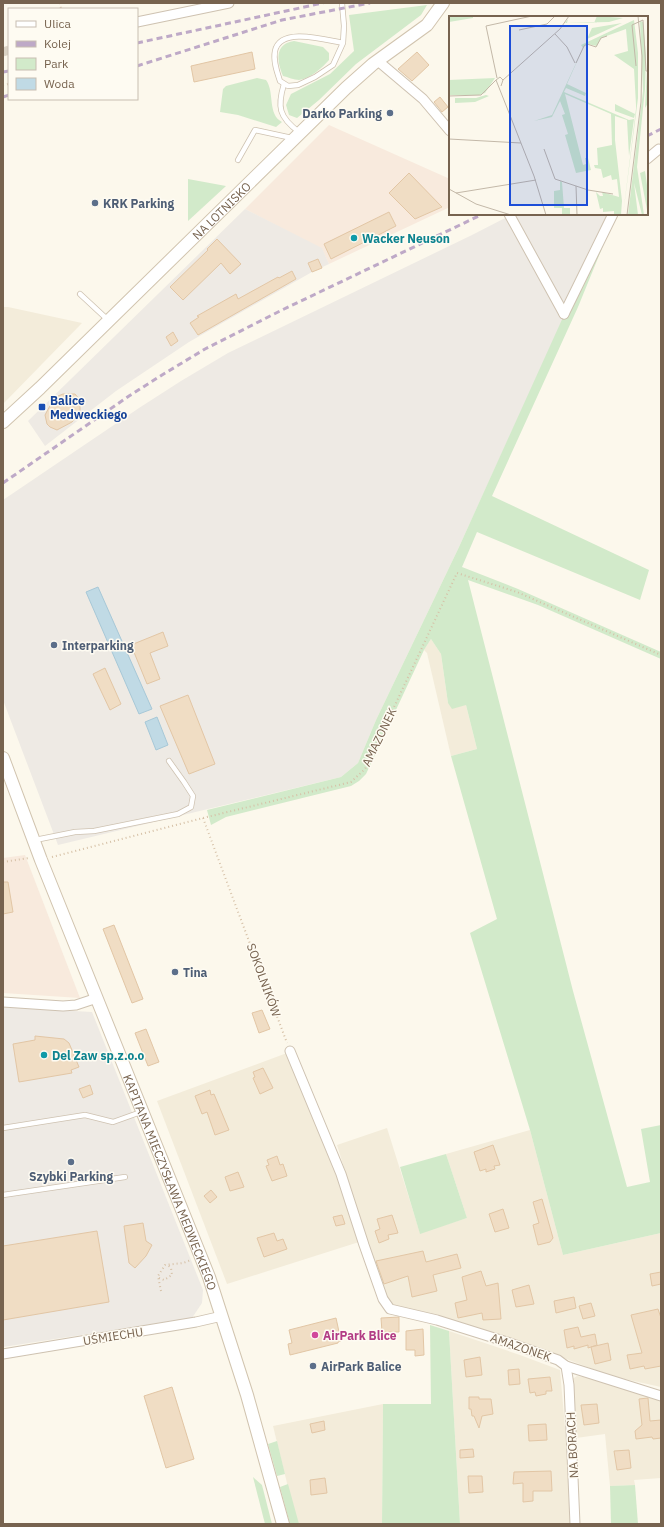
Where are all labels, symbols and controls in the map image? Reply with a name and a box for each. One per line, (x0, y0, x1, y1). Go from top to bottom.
legend (8, 8, 138, 100)
text: Ulica (44, 16, 71, 31)
inset map (449, 16, 648, 215)
text: Kolej (44, 36, 71, 51)
text: Park (44, 56, 69, 71)
text: Woda (44, 76, 75, 91)
place label: Darko Parking (302, 106, 382, 121)
marker: Darko Parking (385, 108, 395, 118)
street label: NA LOTNISKO (189, 178, 254, 242)
place label: KRK Parking (103, 196, 175, 211)
marker: KRK Parking (90, 198, 100, 208)
place label: Wacker Neuson (362, 231, 450, 246)
marker: Wacker Neuson (349, 233, 359, 243)
place label: Balice Medweckiego (50, 393, 127, 422)
marker: Balice Medweckiego (37, 402, 47, 412)
place label: Interparking (62, 638, 134, 653)
marker: Interparking (49, 640, 59, 650)
street label: AMAZONEK (358, 705, 400, 769)
street label: SOKOLNIKÓW (244, 941, 284, 1019)
place label: Tina (183, 965, 208, 980)
marker: Tina (170, 967, 180, 977)
place label: Del Zaw sp.z.o.o (52, 1048, 145, 1063)
marker: Del Zaw sp.z.o.o (39, 1050, 49, 1060)
street label: KAPITANA MIECZYSŁAWA MEDWECKIEGO (121, 1072, 220, 1292)
marker: Szybki Parking (66, 1157, 76, 1167)
place label: Szybki Parking (29, 1169, 113, 1184)
street label: UŚMIECHU (82, 1324, 144, 1348)
place label: AirPark Blice (323, 1328, 397, 1343)
marker: AirPark Blice (310, 1330, 320, 1340)
street label: AMAZONEK (489, 1330, 554, 1365)
place label: AirPark Balice (321, 1359, 402, 1374)
marker: AirPark Balice (308, 1361, 318, 1371)
street label: NA BORACH (563, 1411, 581, 1479)

